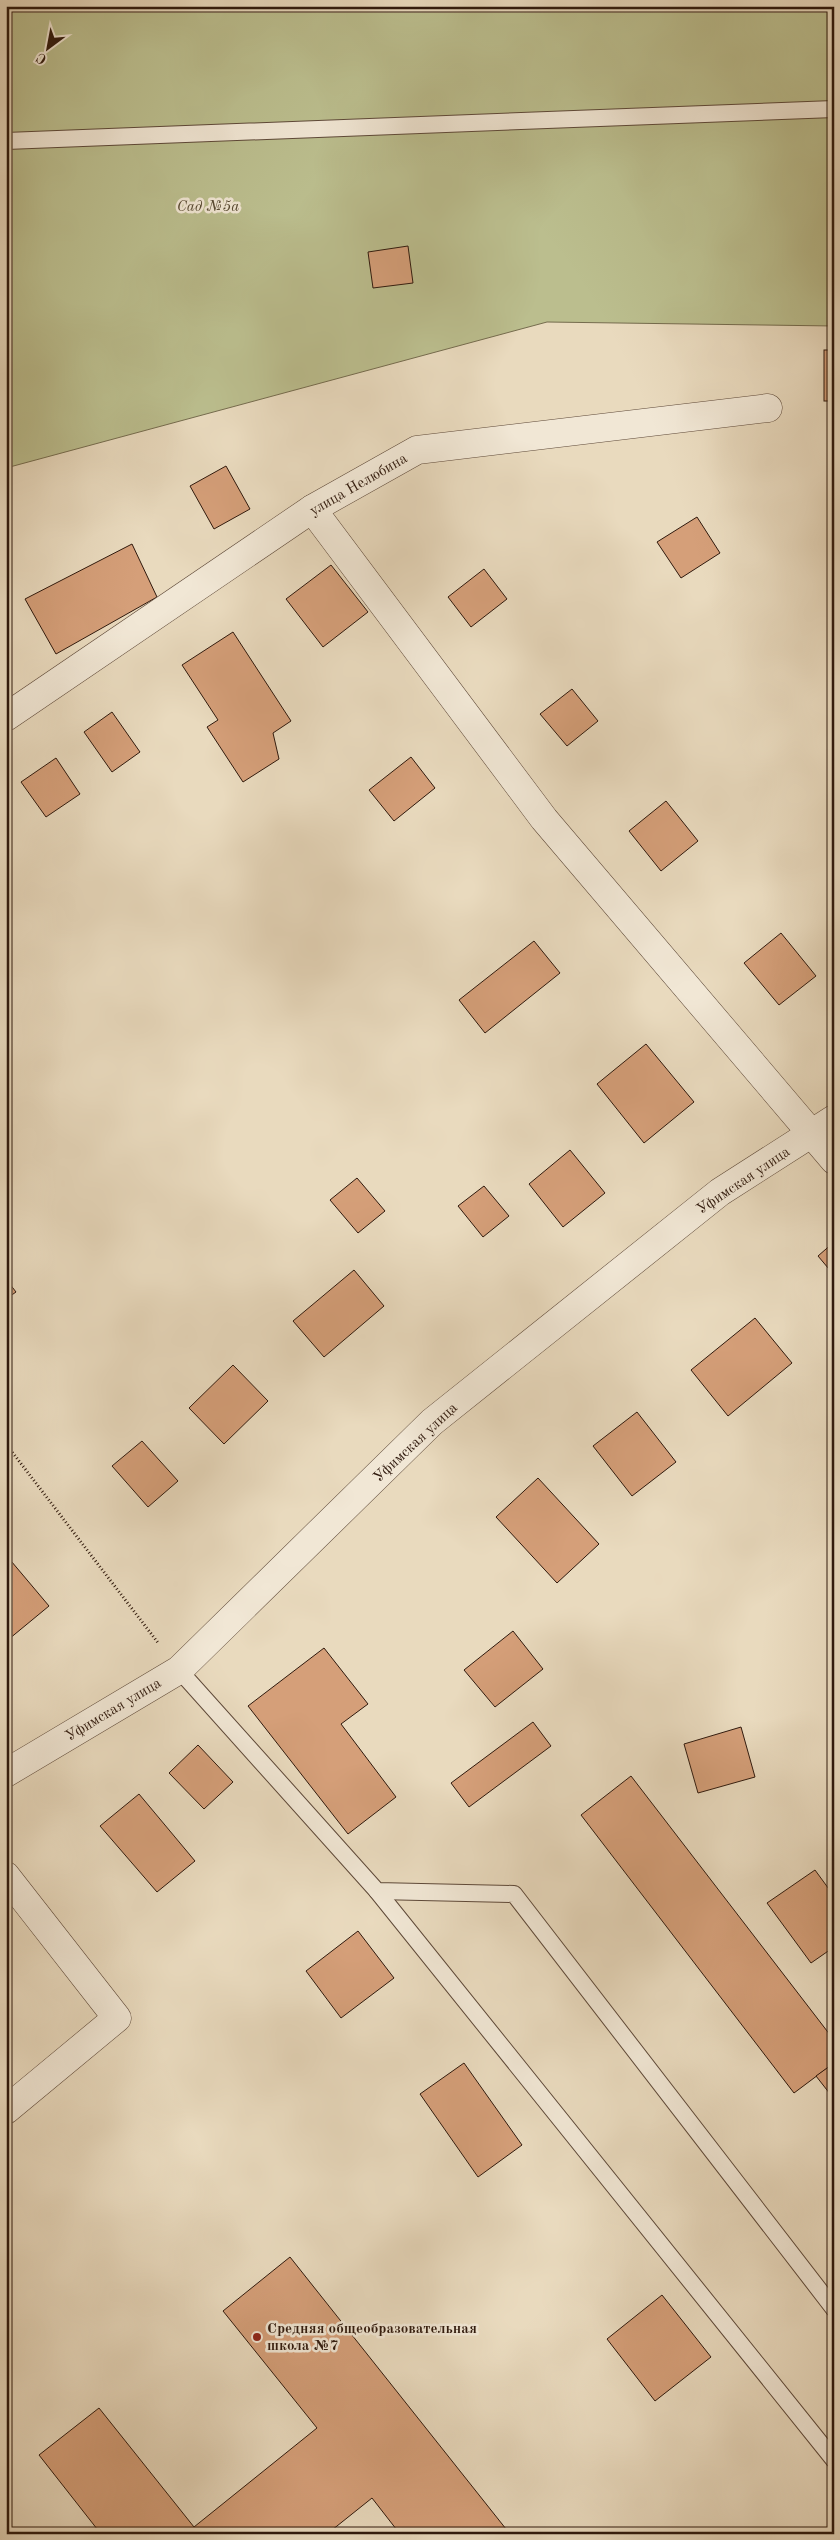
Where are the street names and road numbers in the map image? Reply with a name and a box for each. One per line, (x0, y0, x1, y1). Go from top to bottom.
street label: улица Нелюбина (307, 451, 411, 519)
street label: Уфимская улица (695, 1144, 794, 1218)
street label: Уфимская улица (371, 1400, 461, 1486)
street label: Уфимская улица (63, 1676, 165, 1745)

